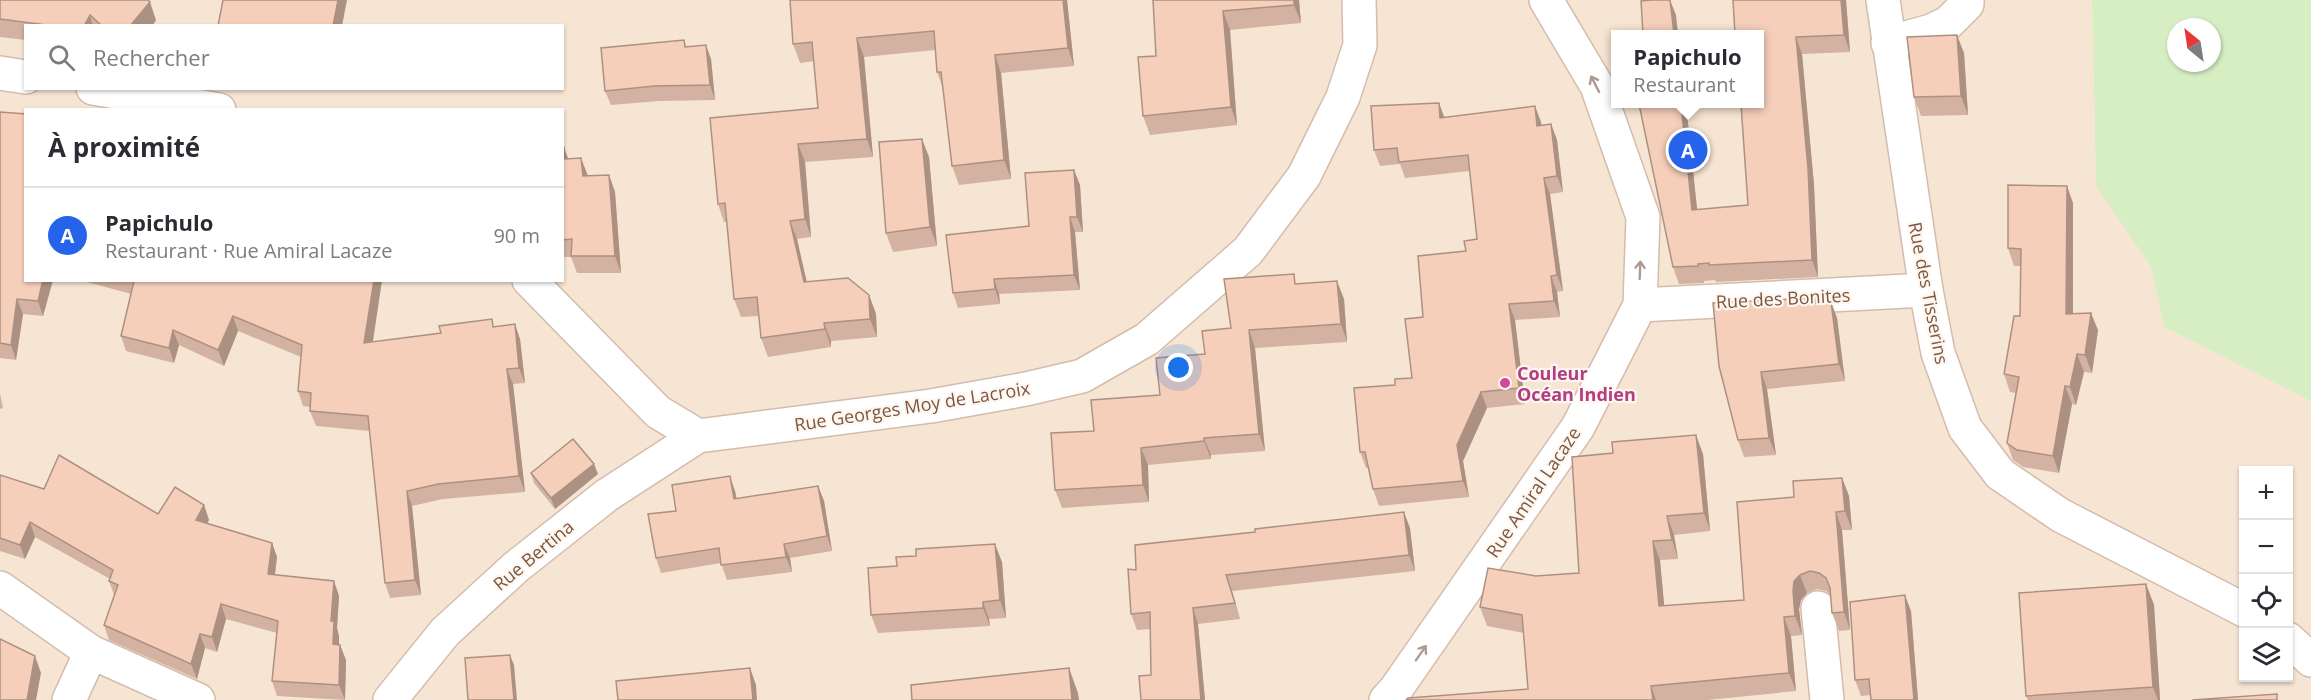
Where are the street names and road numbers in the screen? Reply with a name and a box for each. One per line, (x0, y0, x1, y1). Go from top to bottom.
street label: Rue des Tisserins (1903, 220, 1955, 366)
street label: Rue des Bonites (1715, 282, 1851, 314)
street label: Rue Georges Moy de Lacroix (793, 375, 1032, 436)
street label: Rue Amiral Lacaze (1480, 422, 1586, 562)
street label: Rue Bertina (488, 514, 578, 596)

